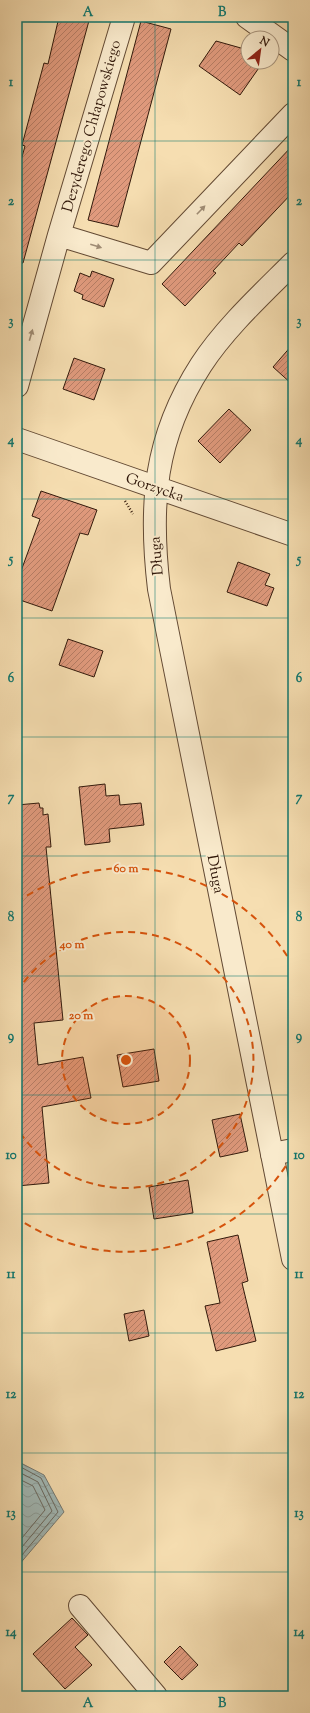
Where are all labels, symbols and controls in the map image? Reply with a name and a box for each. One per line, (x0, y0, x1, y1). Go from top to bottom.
text: A (83, 4, 94, 22)
text: B (218, 4, 227, 22)
north arrow (240, 30, 280, 70)
text: N (256, 33, 272, 51)
street label: Dezyderego Chłapowskiego (58, 38, 127, 215)
text: 1 (9, 74, 14, 92)
text: 1 (297, 74, 302, 92)
text: 2 (8, 193, 15, 211)
text: 2 (296, 193, 303, 211)
one-way arrow (196, 206, 205, 215)
one-way arrow (91, 243, 103, 249)
text: 3 (8, 313, 14, 331)
text: 3 (296, 313, 302, 331)
one-way arrow (28, 328, 34, 340)
text: 4 (7, 432, 15, 450)
text: 4 (295, 432, 303, 450)
street label: Gorzycka (122, 469, 187, 508)
street label: Długa (145, 535, 170, 576)
text: 5 (8, 551, 14, 569)
text: 5 (296, 551, 302, 569)
text: 6 (8, 670, 15, 688)
text: 6 (296, 670, 303, 688)
text: 7 (8, 789, 15, 807)
text: 7 (296, 789, 303, 807)
street label: Długa (201, 853, 229, 895)
text: 60 m (114, 860, 138, 878)
text: 8 (8, 909, 15, 927)
text: 8 (296, 909, 303, 927)
text: 40 m (59, 936, 84, 954)
text: 20 m (69, 1007, 93, 1025)
text: 9 (8, 1028, 15, 1046)
text: 9 (296, 1028, 303, 1046)
centre of rings (119, 1053, 133, 1067)
text: 10 (5, 1147, 17, 1165)
text: 10 (293, 1147, 305, 1165)
text: 11 (7, 1266, 16, 1284)
text: 11 (295, 1266, 304, 1284)
text: 12 (6, 1386, 17, 1404)
text: 12 (294, 1386, 305, 1404)
text: 13 (6, 1505, 16, 1523)
text: 13 (294, 1505, 304, 1523)
text: 14 (6, 1624, 17, 1642)
text: 14 (294, 1624, 305, 1642)
text: A (83, 1695, 94, 1713)
text: B (218, 1695, 227, 1713)

